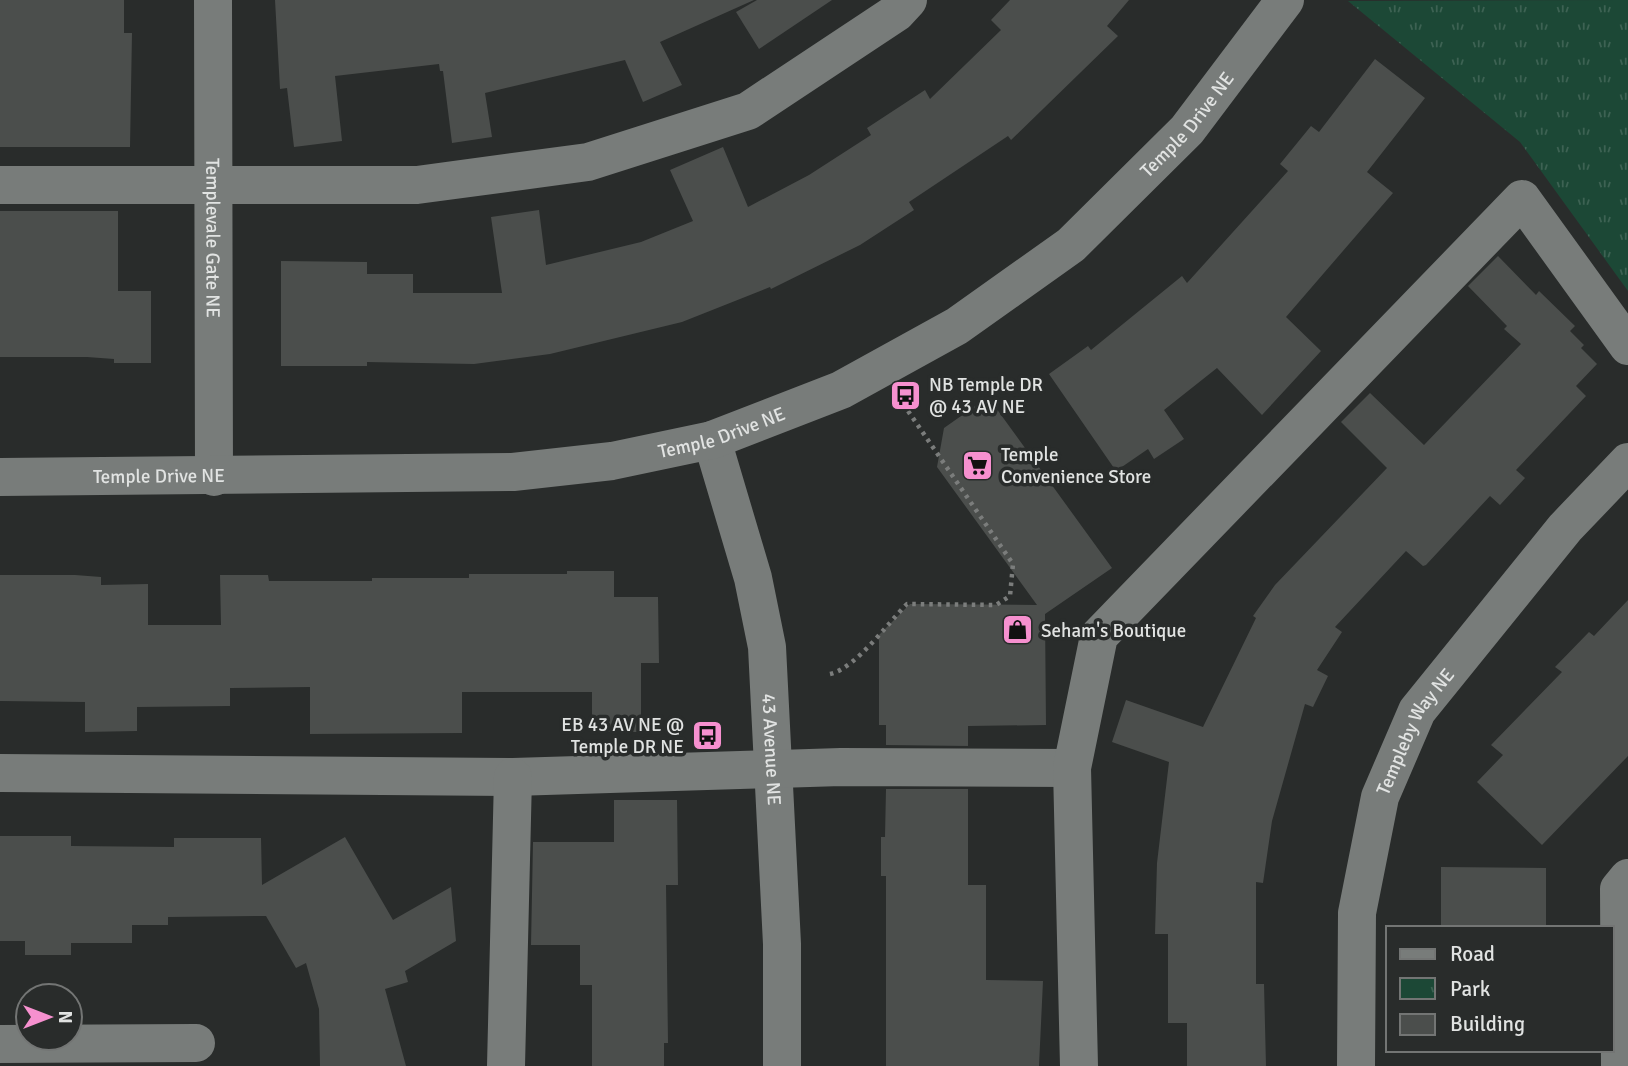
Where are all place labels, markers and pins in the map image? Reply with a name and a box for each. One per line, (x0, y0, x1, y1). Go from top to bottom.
place label: NB Temple DR @ 43 AV NE (929, 373, 1043, 419)
bus stop icon: NB Temple DR @ 43 AV NE (889, 378, 923, 412)
place label: Temple Convenience Store (1001, 443, 1151, 489)
supermarket icon: Temple Convenience Store (961, 448, 995, 482)
shop icon: Seham's Boutique (1001, 613, 1035, 647)
place label: Seham's Boutique (1041, 619, 1186, 643)
place label: EB 43 AV NE @ Temple DR NE (561, 713, 684, 759)
bus stop icon: EB 43 AV NE @ Temple DR NE (690, 718, 724, 752)

